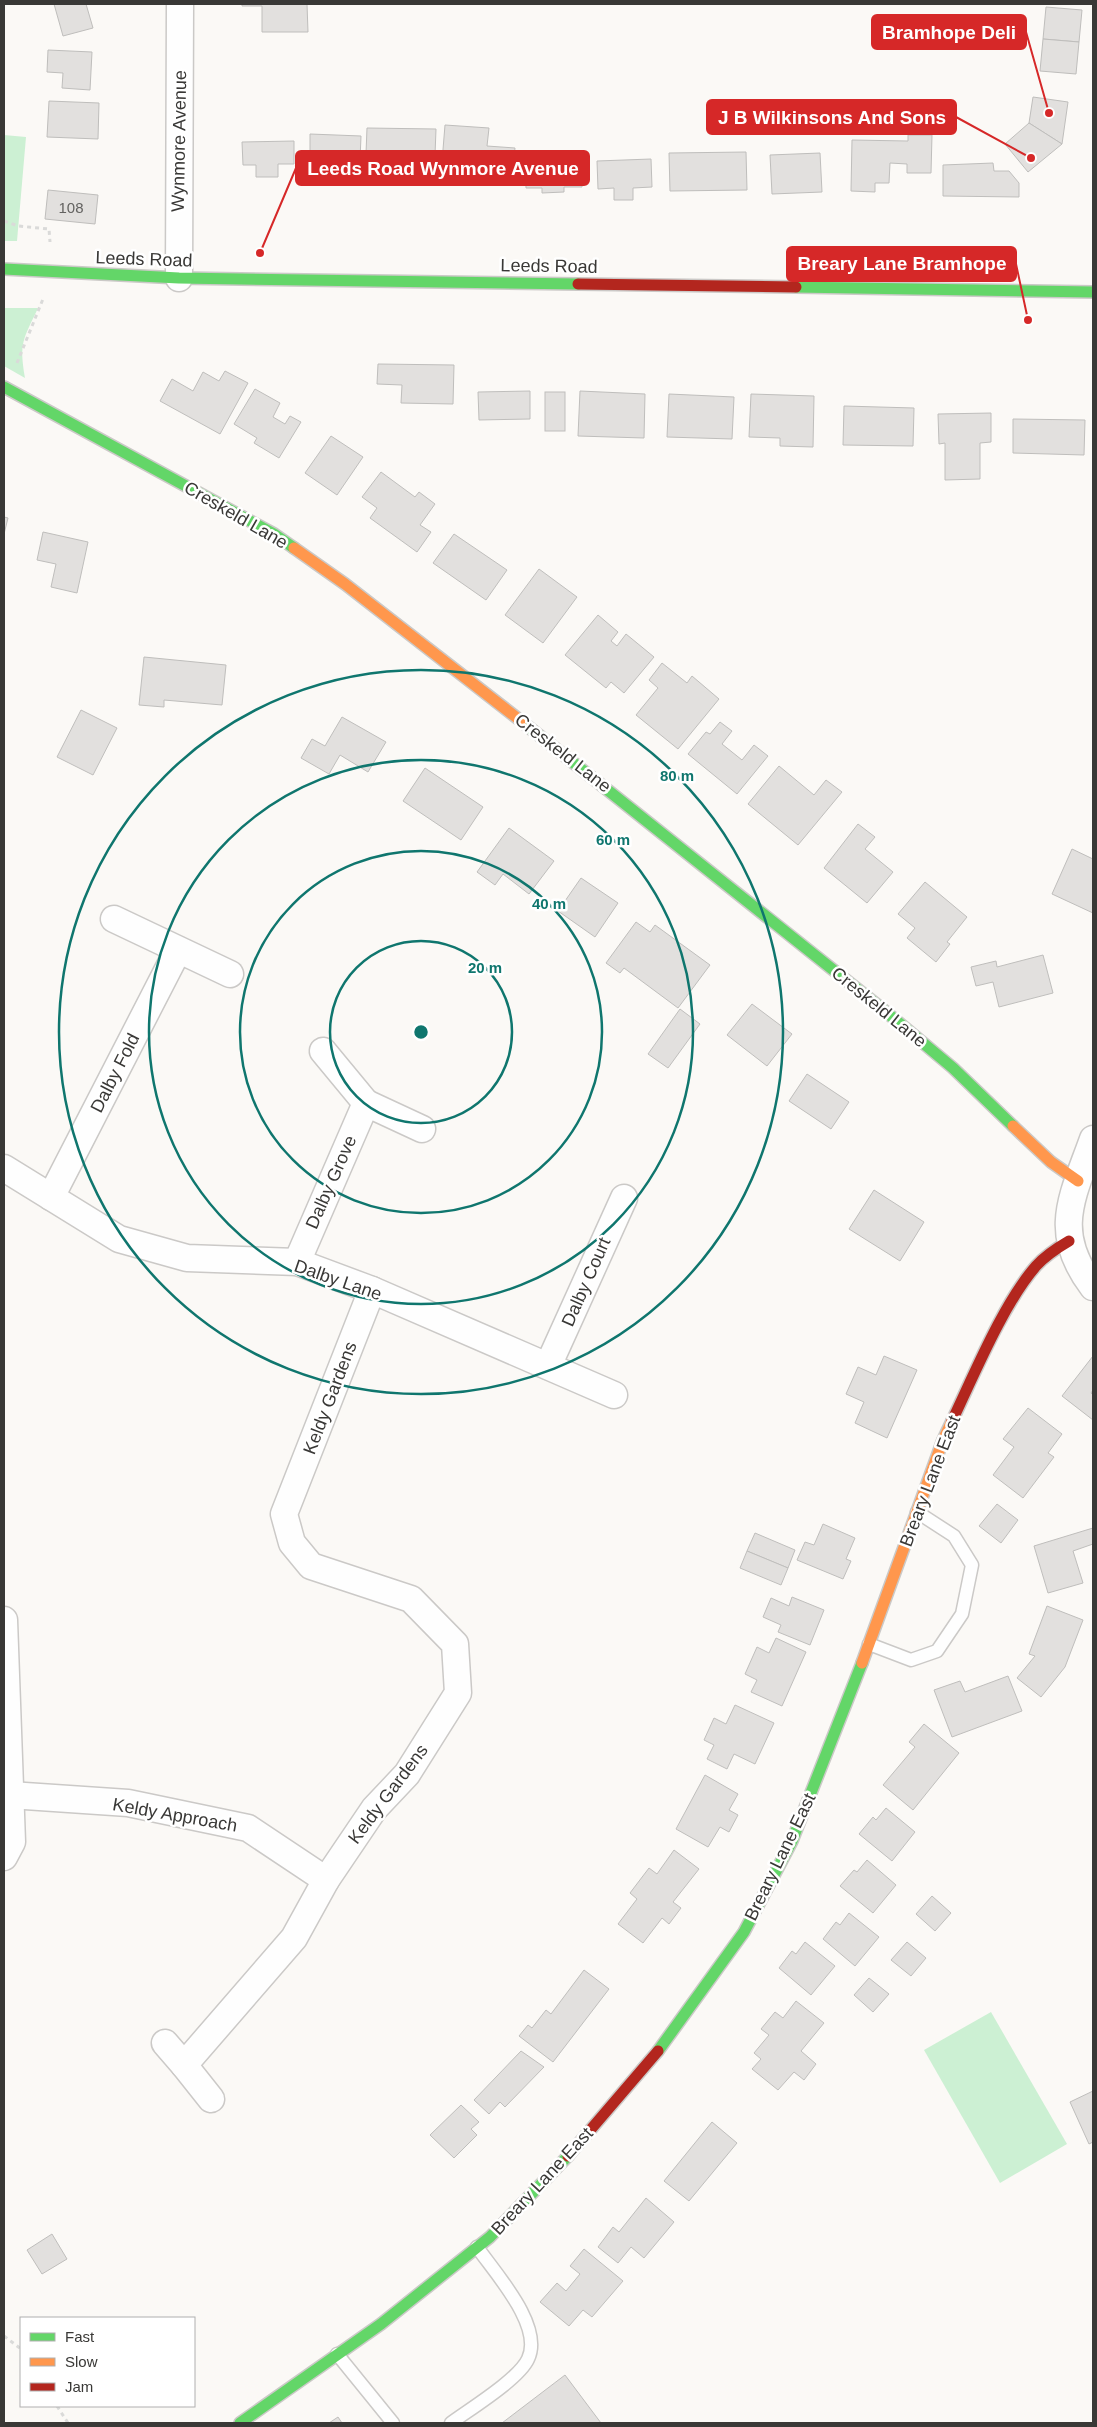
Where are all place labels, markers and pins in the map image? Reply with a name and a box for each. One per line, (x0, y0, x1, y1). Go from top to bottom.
callout: Bramhope Deli (872, 15, 1026, 49)
callout: J B Wilkinsons And Sons (707, 100, 956, 134)
callout: Leeds Road Wynmore Avenue (296, 151, 589, 185)
callout: Breary Lane Bramhope (787, 247, 1016, 281)
centre of rings (412, 1023, 430, 1041)

